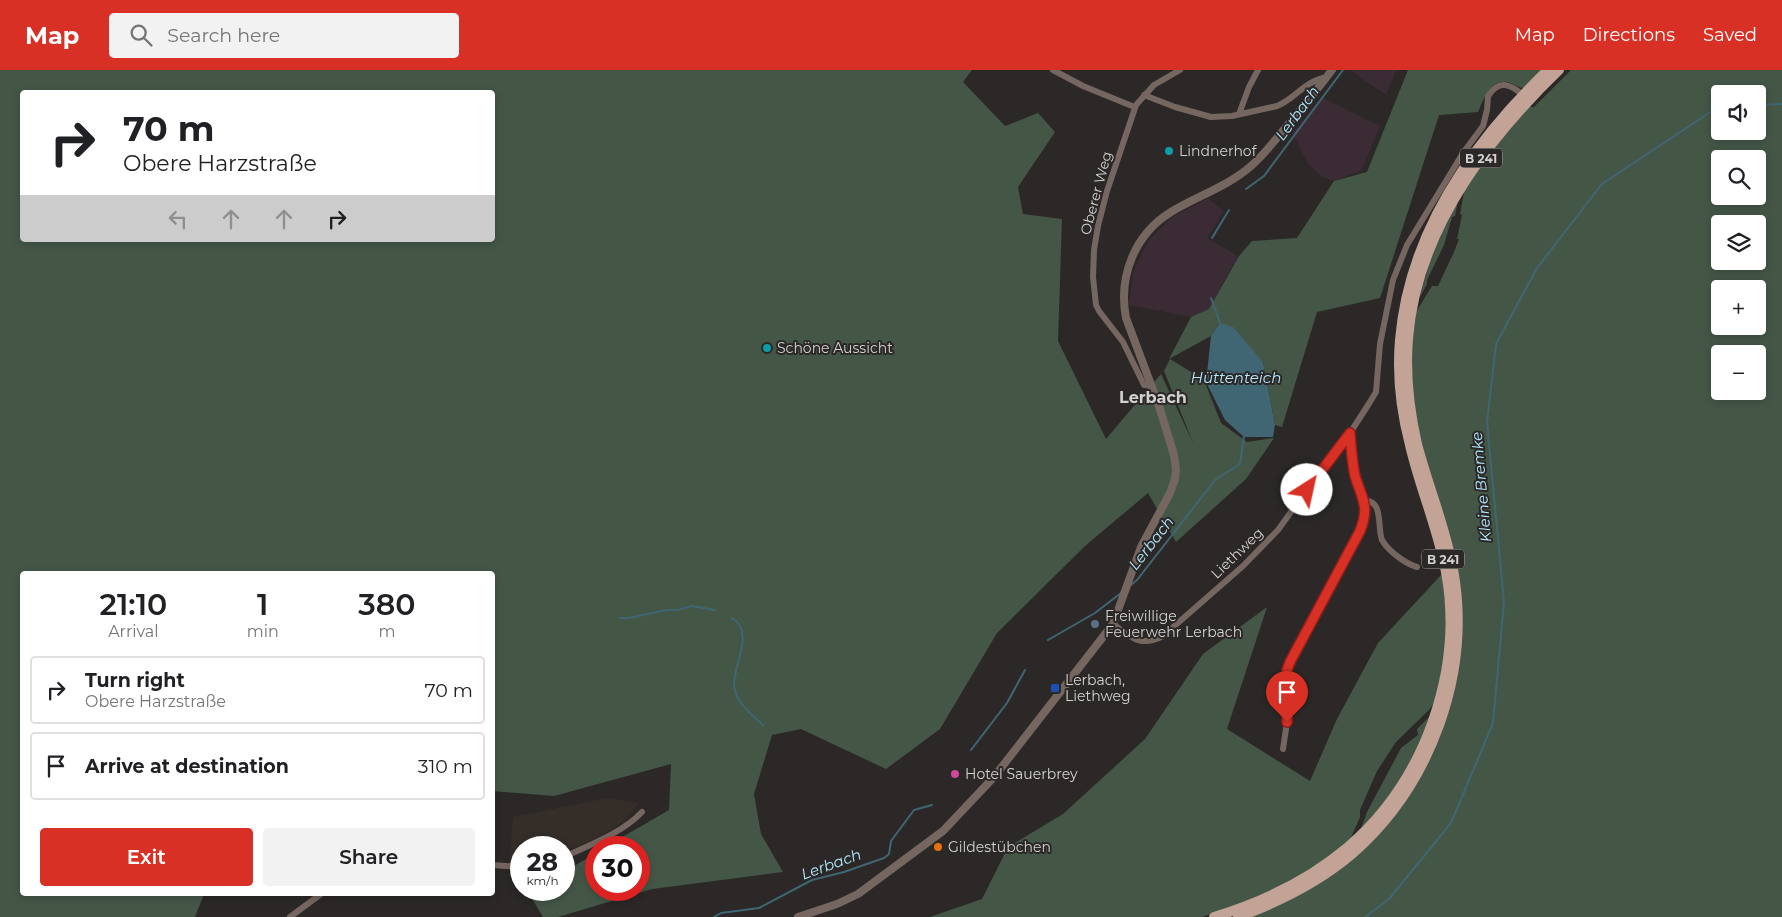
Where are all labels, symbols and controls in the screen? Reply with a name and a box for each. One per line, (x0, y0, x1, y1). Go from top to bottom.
search box (109, 13, 459, 58)
text: Map (25, 21, 79, 50)
icon: search (127, 21, 155, 49)
text: Search here (167, 24, 280, 47)
text: Map (1515, 24, 1555, 46)
text: Directions (1583, 24, 1675, 46)
text: Saved (1703, 24, 1757, 46)
water label: Lerbach (1271, 82, 1323, 144)
map controls (1711, 85, 1766, 400)
button: sound (1711, 85, 1766, 140)
text: 70 m (123, 107, 214, 150)
icon: right (40, 110, 105, 175)
place label: Lindnerhof (1179, 142, 1258, 160)
marker: Lindnerhof (1163, 145, 1175, 157)
road number: B 241 (1460, 148, 1502, 168)
street label: Oberer Weg (1076, 149, 1116, 237)
text: Obere Harzstraße (123, 150, 317, 177)
button: search (1711, 150, 1766, 205)
icon: left (164, 205, 192, 233)
icon: ahead (217, 205, 245, 233)
icon: ahead (270, 205, 298, 233)
icon: right (323, 205, 351, 233)
button: layers (1711, 215, 1766, 270)
button: + (1711, 280, 1766, 335)
place label: Schöne Aussicht (777, 339, 893, 357)
marker: Schöne Aussicht (761, 342, 773, 354)
button: − (1711, 345, 1766, 400)
water label: Hüttenteich (1191, 368, 1281, 387)
district label: Lerbach (1119, 388, 1187, 407)
water label: Kleine Bremke (1467, 431, 1495, 543)
position arrow (1280, 463, 1332, 515)
water label: Lerbach (1124, 513, 1178, 573)
street label: Liethweg (1207, 524, 1267, 582)
road number: B 241 (1422, 549, 1464, 568)
text: 21:10 (99, 586, 167, 623)
text: 1 (257, 586, 269, 623)
text: 380 (358, 586, 416, 623)
place label: Freiwillige Feuerwehr Lerbach (1105, 607, 1242, 641)
marker: Freiwillige Feuerwehr Lerbach (1089, 618, 1101, 630)
text: Arrival (108, 622, 159, 641)
text: min (247, 622, 279, 641)
text: m (378, 622, 395, 641)
text: Turn right (85, 669, 185, 692)
place label: Lerbach, Liethweg (1065, 671, 1131, 705)
pin (1266, 671, 1308, 722)
icon: right (42, 676, 70, 704)
icon: arrive (1273, 678, 1301, 706)
text: 70 m (424, 679, 473, 702)
marker: Lerbach, Liethweg (1049, 682, 1061, 694)
text: Obere Harzstraße (85, 692, 226, 711)
icon: arrive (42, 752, 70, 780)
text: Arrive at destination (85, 755, 289, 778)
text: 310 m (418, 755, 473, 778)
place label: Hotel Sauerbrey (965, 765, 1078, 783)
marker: Hotel Sauerbrey (949, 768, 961, 780)
button: Exit (40, 828, 253, 886)
button: Share (263, 828, 475, 886)
speed limit sign: 30 (585, 836, 650, 901)
place label: Gildestübchen (948, 838, 1051, 856)
marker: Gildestübchen (932, 841, 944, 853)
water label: Lerbach (798, 844, 864, 884)
text: 28 (527, 847, 558, 877)
text: km/h (526, 873, 559, 888)

